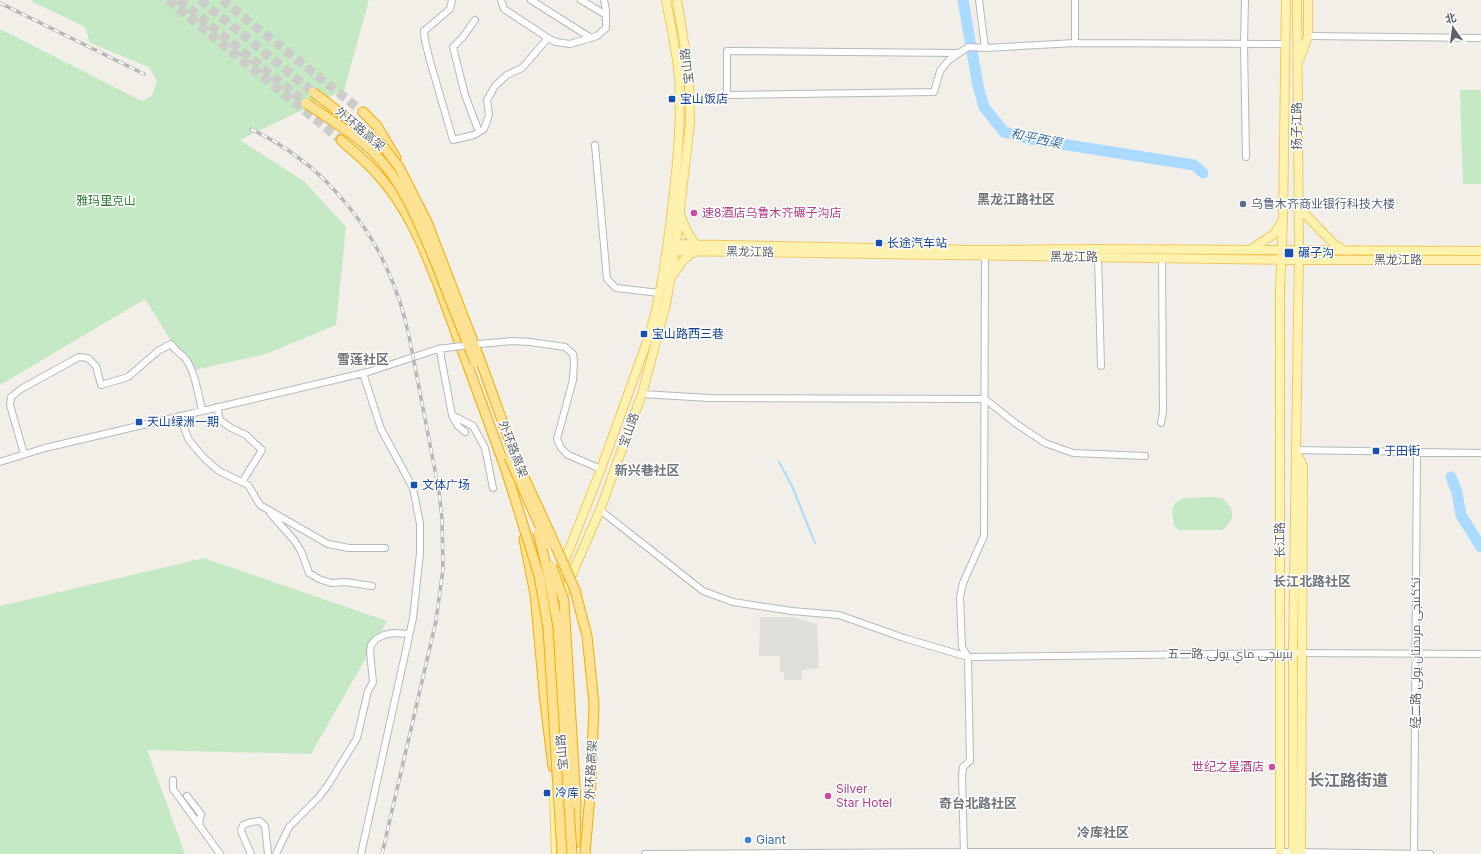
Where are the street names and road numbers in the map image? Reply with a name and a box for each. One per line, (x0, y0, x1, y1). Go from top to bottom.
street label: 宝山路 (677, 47, 696, 85)
street label: 扬子江路 (1289, 102, 1304, 150)
street label: 外环路高架 (333, 104, 388, 154)
street label: 黑龙江路 (726, 244, 774, 259)
street label: 黑龙江路 (1050, 249, 1098, 264)
street label: 黑龙江路 (1374, 252, 1422, 267)
street label: 宝山路 (615, 410, 642, 449)
street label: 外环路高架 (496, 418, 531, 480)
street label: 长江路 (1272, 522, 1287, 558)
street label: 经二路 ئككىنجى مرىدىئان يولى (1408, 577, 1423, 729)
street label: 五一路 بىرىنچى ماي يولى (1167, 646, 1293, 664)
street label: 宝山路 (552, 733, 571, 771)
street label: 外环路高架 (581, 740, 600, 800)

